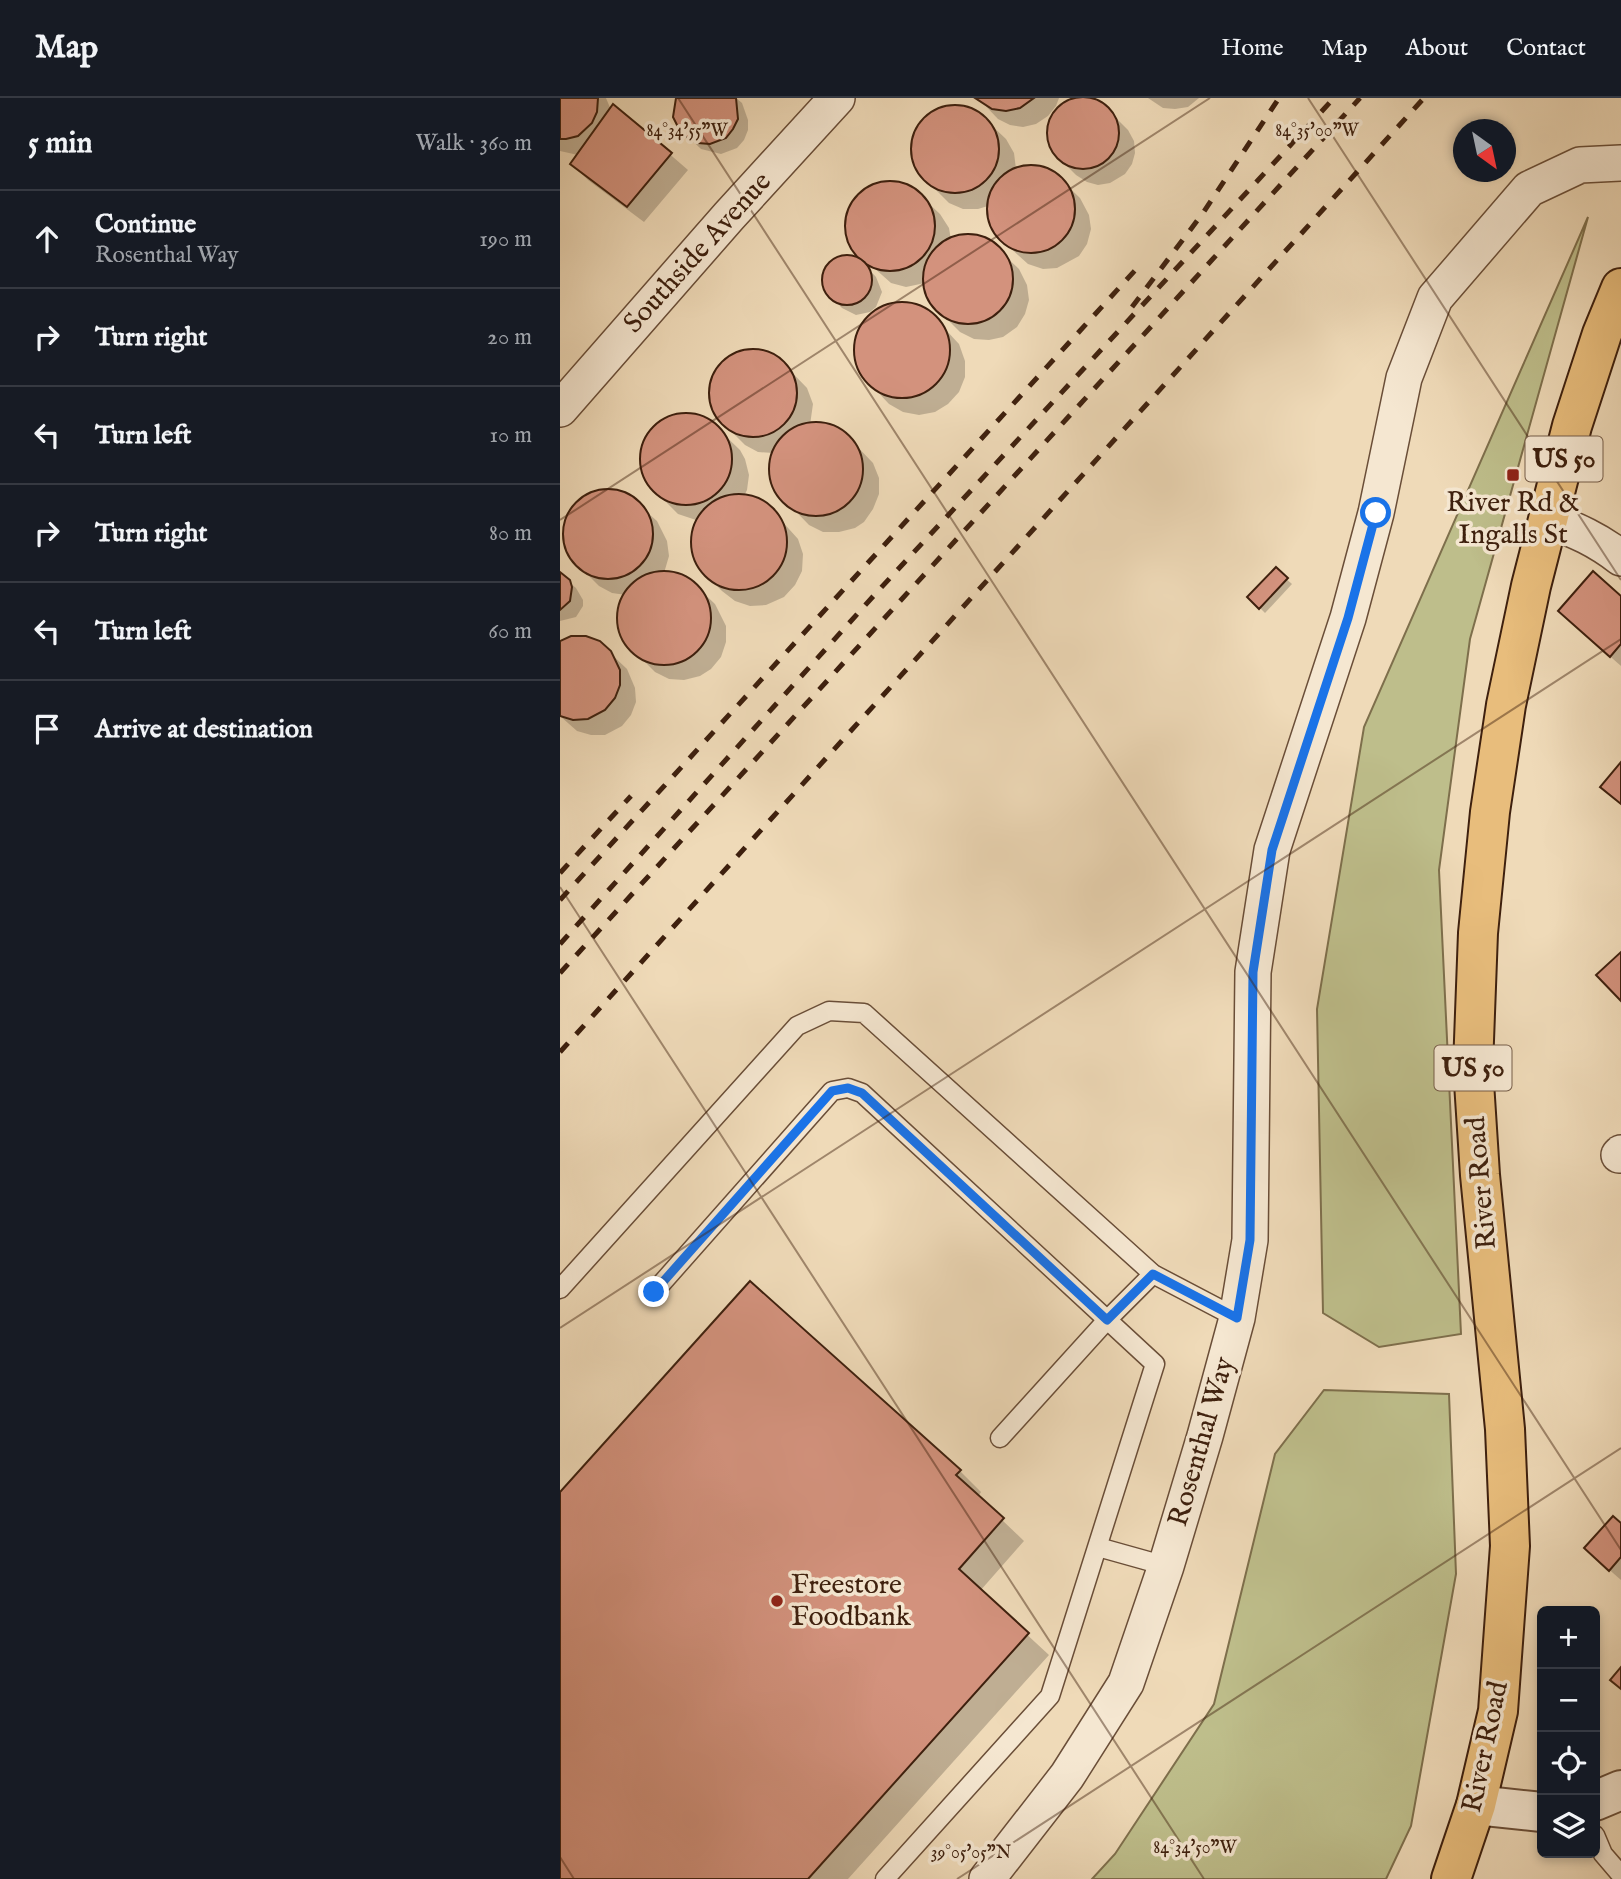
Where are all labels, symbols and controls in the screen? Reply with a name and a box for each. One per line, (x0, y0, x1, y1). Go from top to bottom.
text: Map (35, 27, 98, 69)
text: Home (1221, 33, 1284, 64)
text: Map (1322, 33, 1368, 64)
text: About (1406, 33, 1468, 64)
text: Contact (1506, 33, 1586, 64)
north arrow (1453, 119, 1516, 182)
text: 84°34'55"W (646, 120, 728, 143)
text: 84°35'00"W (1275, 120, 1360, 143)
text: 5 min (28, 125, 93, 163)
text: Walk · 360 m (415, 129, 532, 158)
street label: Southside Avenue (616, 165, 780, 341)
text: Continue (95, 208, 196, 241)
icon: ahead (28, 220, 66, 258)
text: 190 m (479, 225, 532, 254)
text: Rosenthal Way (95, 241, 239, 270)
icon: right (28, 318, 66, 356)
text: Turn right (95, 321, 208, 354)
text: 20 m (487, 323, 532, 352)
icon: left (28, 416, 66, 454)
text: Turn left (95, 419, 192, 452)
text: 10 m (489, 421, 532, 450)
road number: US 50 (1525, 436, 1602, 482)
marker: River Rd & Ingalls St (1505, 467, 1521, 483)
place label: River Rd & Ingalls St (1446, 486, 1580, 553)
route start (1360, 497, 1391, 528)
icon: right (28, 514, 66, 552)
text: Turn right (95, 517, 208, 550)
text: 80 m (489, 519, 532, 548)
icon: left (28, 612, 66, 650)
text: Turn left (95, 615, 192, 648)
text: 60 m (488, 617, 532, 646)
icon: arrive (28, 710, 66, 748)
text: Arrive at destination (95, 713, 313, 746)
road number: US 50 (1434, 1046, 1511, 1091)
street label: River Road (1459, 1115, 1505, 1251)
route end (638, 1276, 669, 1307)
street label: Rosenthal Way (1161, 1353, 1243, 1531)
place label: Freestore Foodbank (791, 1568, 912, 1635)
marker: Freestore Foodbank (769, 1593, 785, 1609)
map controls (1537, 1606, 1600, 1858)
button: + (1537, 1606, 1600, 1669)
button: − (1537, 1669, 1600, 1732)
street label: River Road (1455, 1678, 1517, 1816)
button: locate (1537, 1732, 1600, 1795)
button: layers (1537, 1795, 1600, 1858)
text: 84°34'50"W (1153, 1837, 1238, 1860)
text: 39°05'05"N (931, 1842, 1012, 1865)

